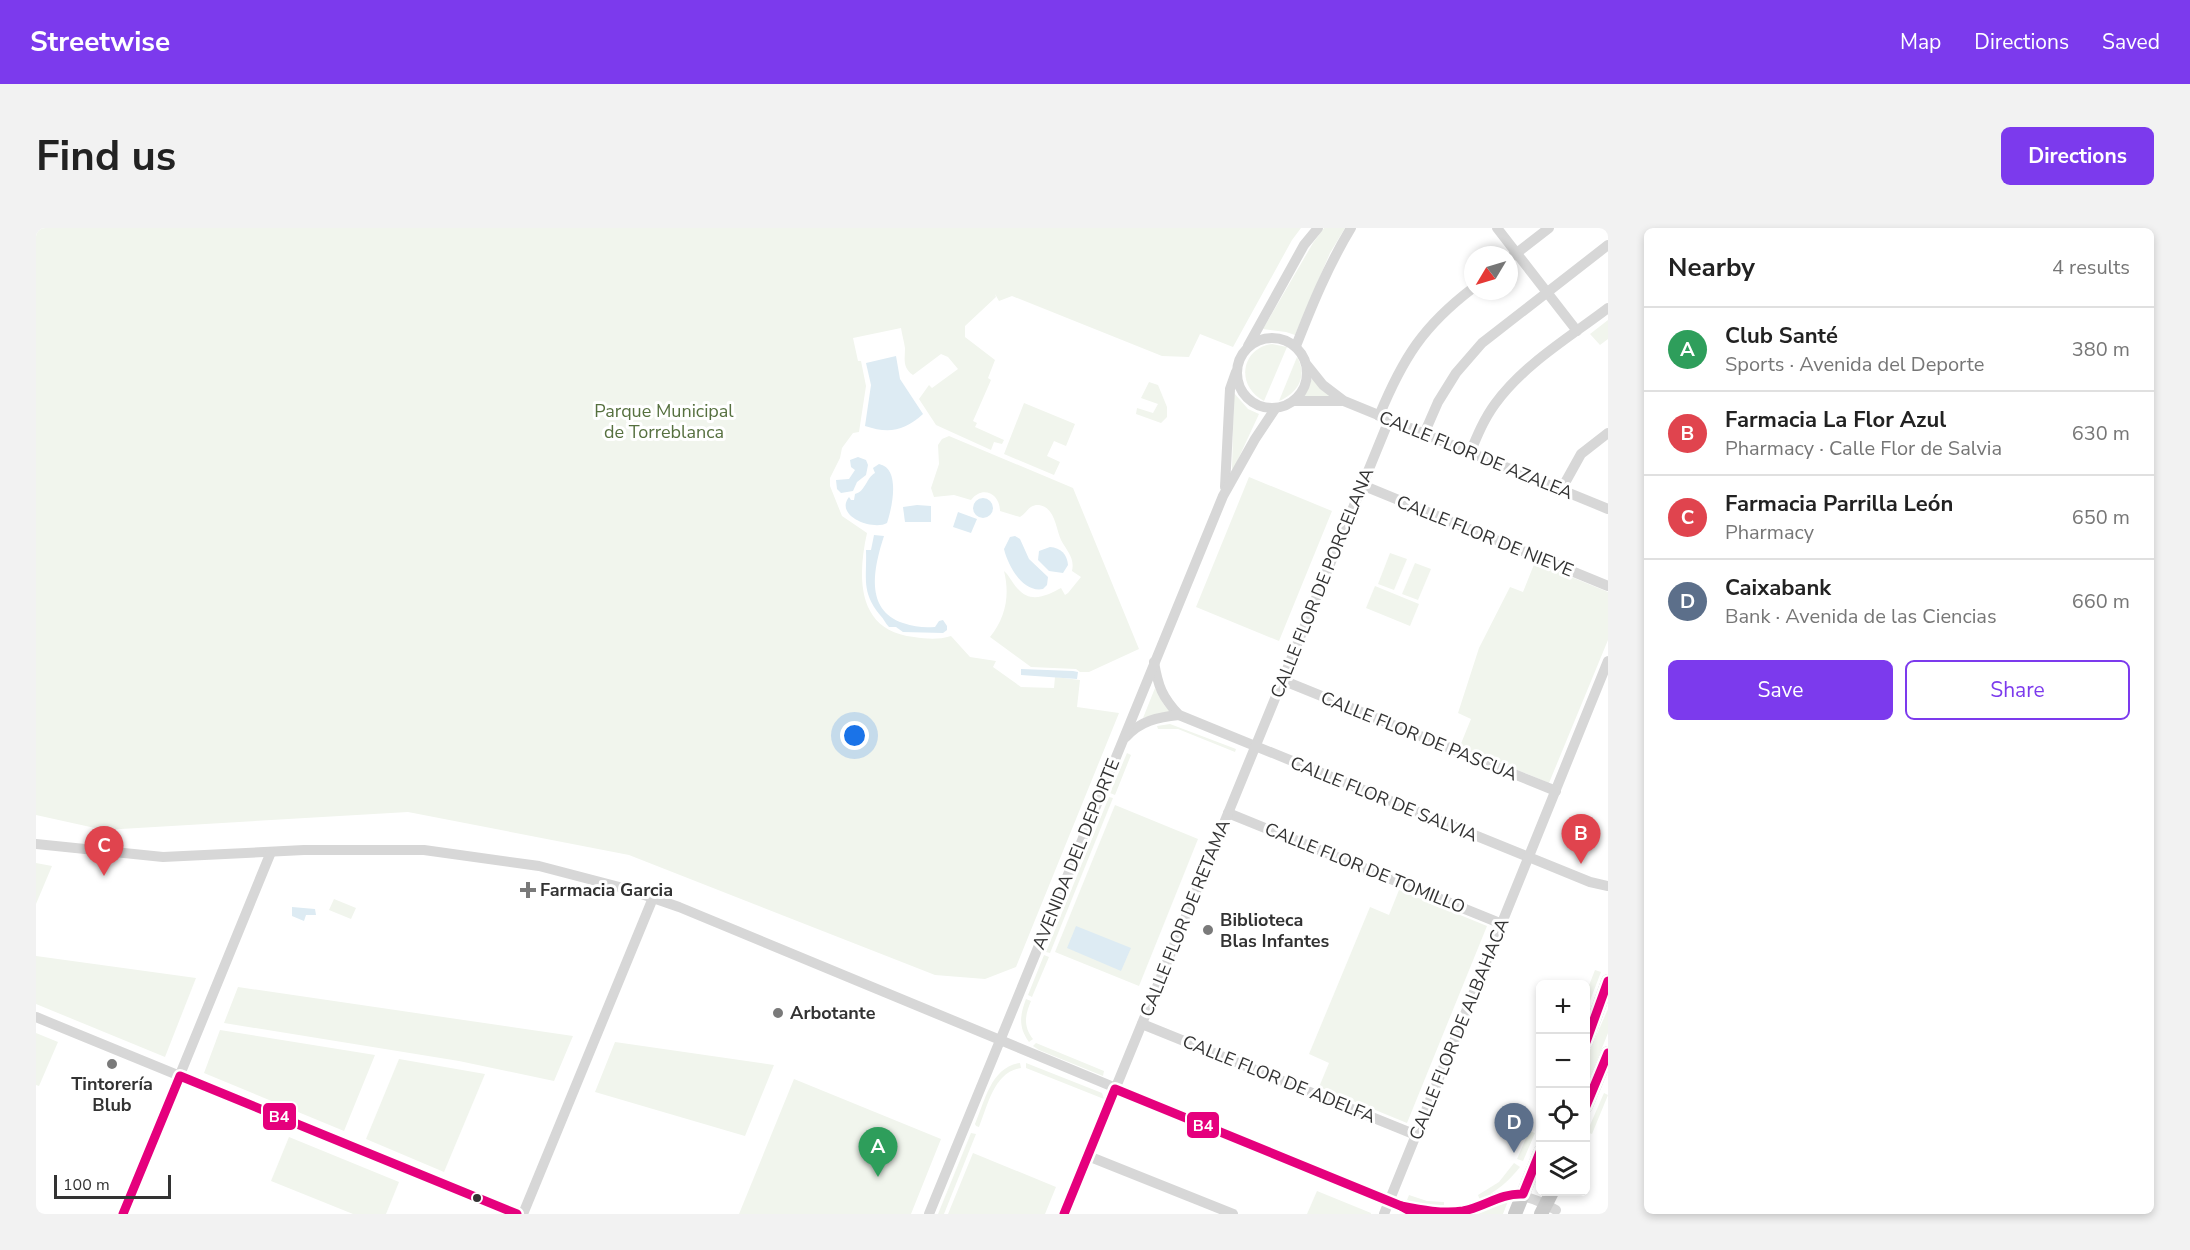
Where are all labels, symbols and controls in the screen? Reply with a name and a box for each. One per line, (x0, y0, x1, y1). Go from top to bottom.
text: Streetwise (30, 23, 170, 61)
text: Map (1900, 28, 1941, 56)
text: Directions (1974, 28, 2069, 56)
text: Saved (2102, 28, 2160, 56)
button: Directions (2001, 127, 2154, 185)
text: Find us (36, 128, 176, 185)
north arrow (1464, 246, 1518, 300)
text: Nearby (1668, 250, 1755, 285)
text: 4 results (2052, 254, 2130, 281)
text: Club Santé (1725, 321, 1838, 351)
text: A (1680, 336, 1695, 363)
text: 380 m (2072, 336, 2130, 363)
text: Sports · Avenida del Deporte (1725, 351, 1984, 378)
park label: Parque Municipal de Torreblanca (594, 399, 734, 444)
street label: CALLE FLOR DE AZALEA (1375, 405, 1577, 505)
text: Farmacia La Flor Azul (1725, 405, 1946, 435)
text: B (1681, 420, 1694, 447)
text: 630 m (2072, 420, 2130, 447)
text: Pharmacy · Calle Flor de Salvia (1725, 435, 2002, 462)
street label: CALLE FLOR DE PORCELANA (1265, 464, 1379, 702)
text: Farmacia Parrilla León (1725, 489, 1953, 519)
street label: CALLE FLOR DE NIEVE (1393, 490, 1577, 582)
text: C (1681, 504, 1694, 531)
text: 650 m (2072, 504, 2130, 531)
text: Pharmacy (1725, 519, 1814, 546)
text: Caixabank (1725, 573, 1831, 603)
text: D (1680, 588, 1695, 615)
text: 660 m (2072, 588, 2130, 615)
text: Bank · Avenida de las Ciencias (1725, 603, 1997, 630)
button: Save (1668, 660, 1893, 720)
button: Share (1905, 660, 2130, 720)
street label: CALLE FLOR DE PASCUA (1317, 686, 1521, 786)
your location (840, 721, 869, 750)
street label: CALLE FLOR DE SALVIA (1287, 750, 1481, 848)
street label: AVENIDA DEL DEPORTE (1027, 755, 1125, 953)
pin: B (1562, 814, 1600, 864)
street label: CALLE FLOR DE RETAMA (1134, 816, 1236, 1020)
street label: CALLE FLOR DE TOMILLO (1261, 817, 1469, 919)
pin: C (84, 826, 124, 876)
place label: Farmacia Garcia (540, 878, 673, 902)
marker: Farmacia Garcia (521, 883, 535, 897)
place label: Biblioteca Blas Infantes (1220, 908, 1330, 953)
street label: CALLE FLOR DE ALBAHACA (1405, 915, 1513, 1143)
marker: Biblioteca Blas Infantes (1201, 923, 1215, 937)
map controls (1536, 980, 1590, 1196)
button: + (1536, 980, 1590, 1034)
place label: Arbotante (790, 1001, 876, 1025)
marker: Arbotante (771, 1006, 785, 1020)
street label: CALLE FLOR DE ADELFA (1179, 1029, 1379, 1129)
button: − (1536, 1034, 1590, 1088)
marker: Tintorería Blub (105, 1057, 119, 1071)
place label: Tintorería Blub (71, 1072, 153, 1117)
button: locate (1536, 1088, 1590, 1142)
line badge: B4 (262, 1102, 297, 1131)
pin: D (1494, 1104, 1534, 1153)
text: B4 (269, 1106, 290, 1128)
line badge: B4 (1186, 1111, 1220, 1139)
text: B4 (1193, 1115, 1214, 1137)
pin: A (858, 1128, 898, 1177)
button: layers (1536, 1142, 1590, 1196)
scale bar (54, 1172, 171, 1200)
text: 100 m (63, 1174, 110, 1196)
unlabelled marker (471, 1192, 483, 1204)

